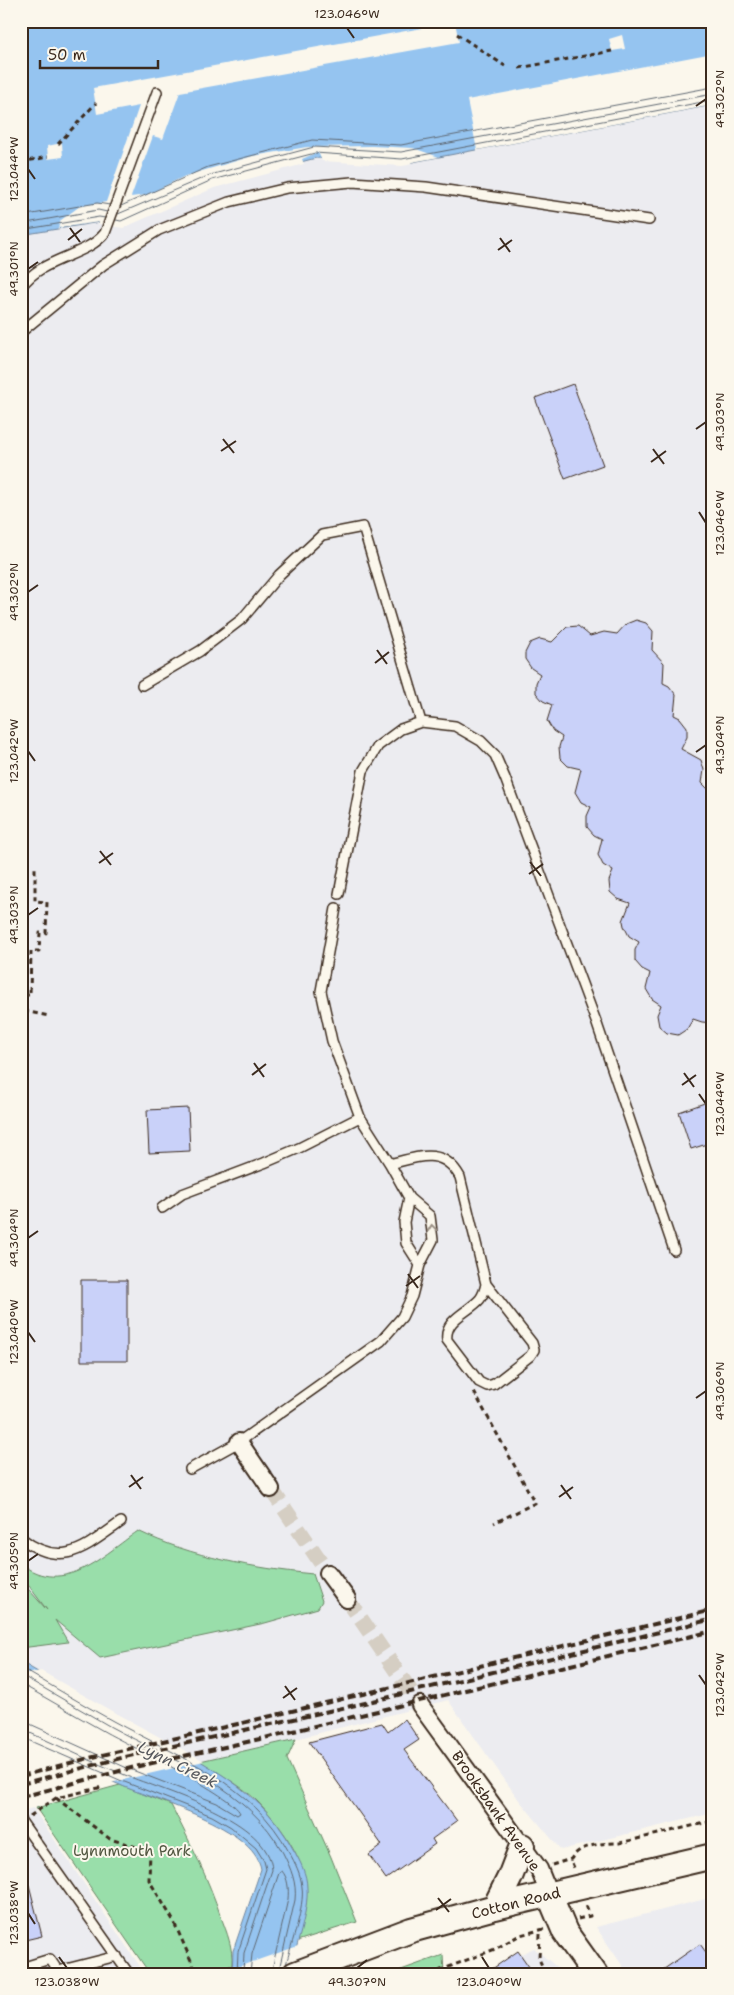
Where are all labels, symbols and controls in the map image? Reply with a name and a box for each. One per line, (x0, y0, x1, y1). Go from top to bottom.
text: 123.046°W (314, 6, 380, 22)
scale bar (40, 38, 158, 70)
text: 50 m (48, 45, 86, 65)
text: 49.302°N (712, 70, 728, 128)
text: 123.044°W (6, 136, 22, 202)
text: 49.301°N (6, 241, 22, 297)
text: 49.303°N (712, 393, 728, 451)
text: 123.046°W (712, 490, 728, 556)
text: 49.302°N (6, 563, 22, 621)
text: 49.304°N (712, 716, 728, 774)
text: 123.042°W (6, 719, 22, 783)
text: 49.303°N (6, 886, 22, 944)
text: 123.044°W (712, 1071, 728, 1137)
text: 49.304°N (6, 1209, 22, 1267)
one-way arrow (427, 1224, 438, 1232)
text: 123.040°W (6, 1299, 22, 1365)
text: 49.306°N (712, 1362, 728, 1420)
text: 49.305°N (6, 1532, 22, 1590)
text: 123.042°W (712, 1653, 728, 1717)
water label: Lynn Creek (135, 1736, 221, 1793)
street label: Brooksbank Avenue (447, 1747, 545, 1875)
park label: Lynnmouth Park (73, 1841, 191, 1861)
text: 123.038°W (6, 1881, 22, 1945)
street label: Cotton Road (469, 1882, 563, 1924)
text: 123.038°W (35, 1974, 99, 1990)
text: 49.307°N (328, 1974, 386, 1990)
text: 123.040°W (456, 1974, 522, 1990)

